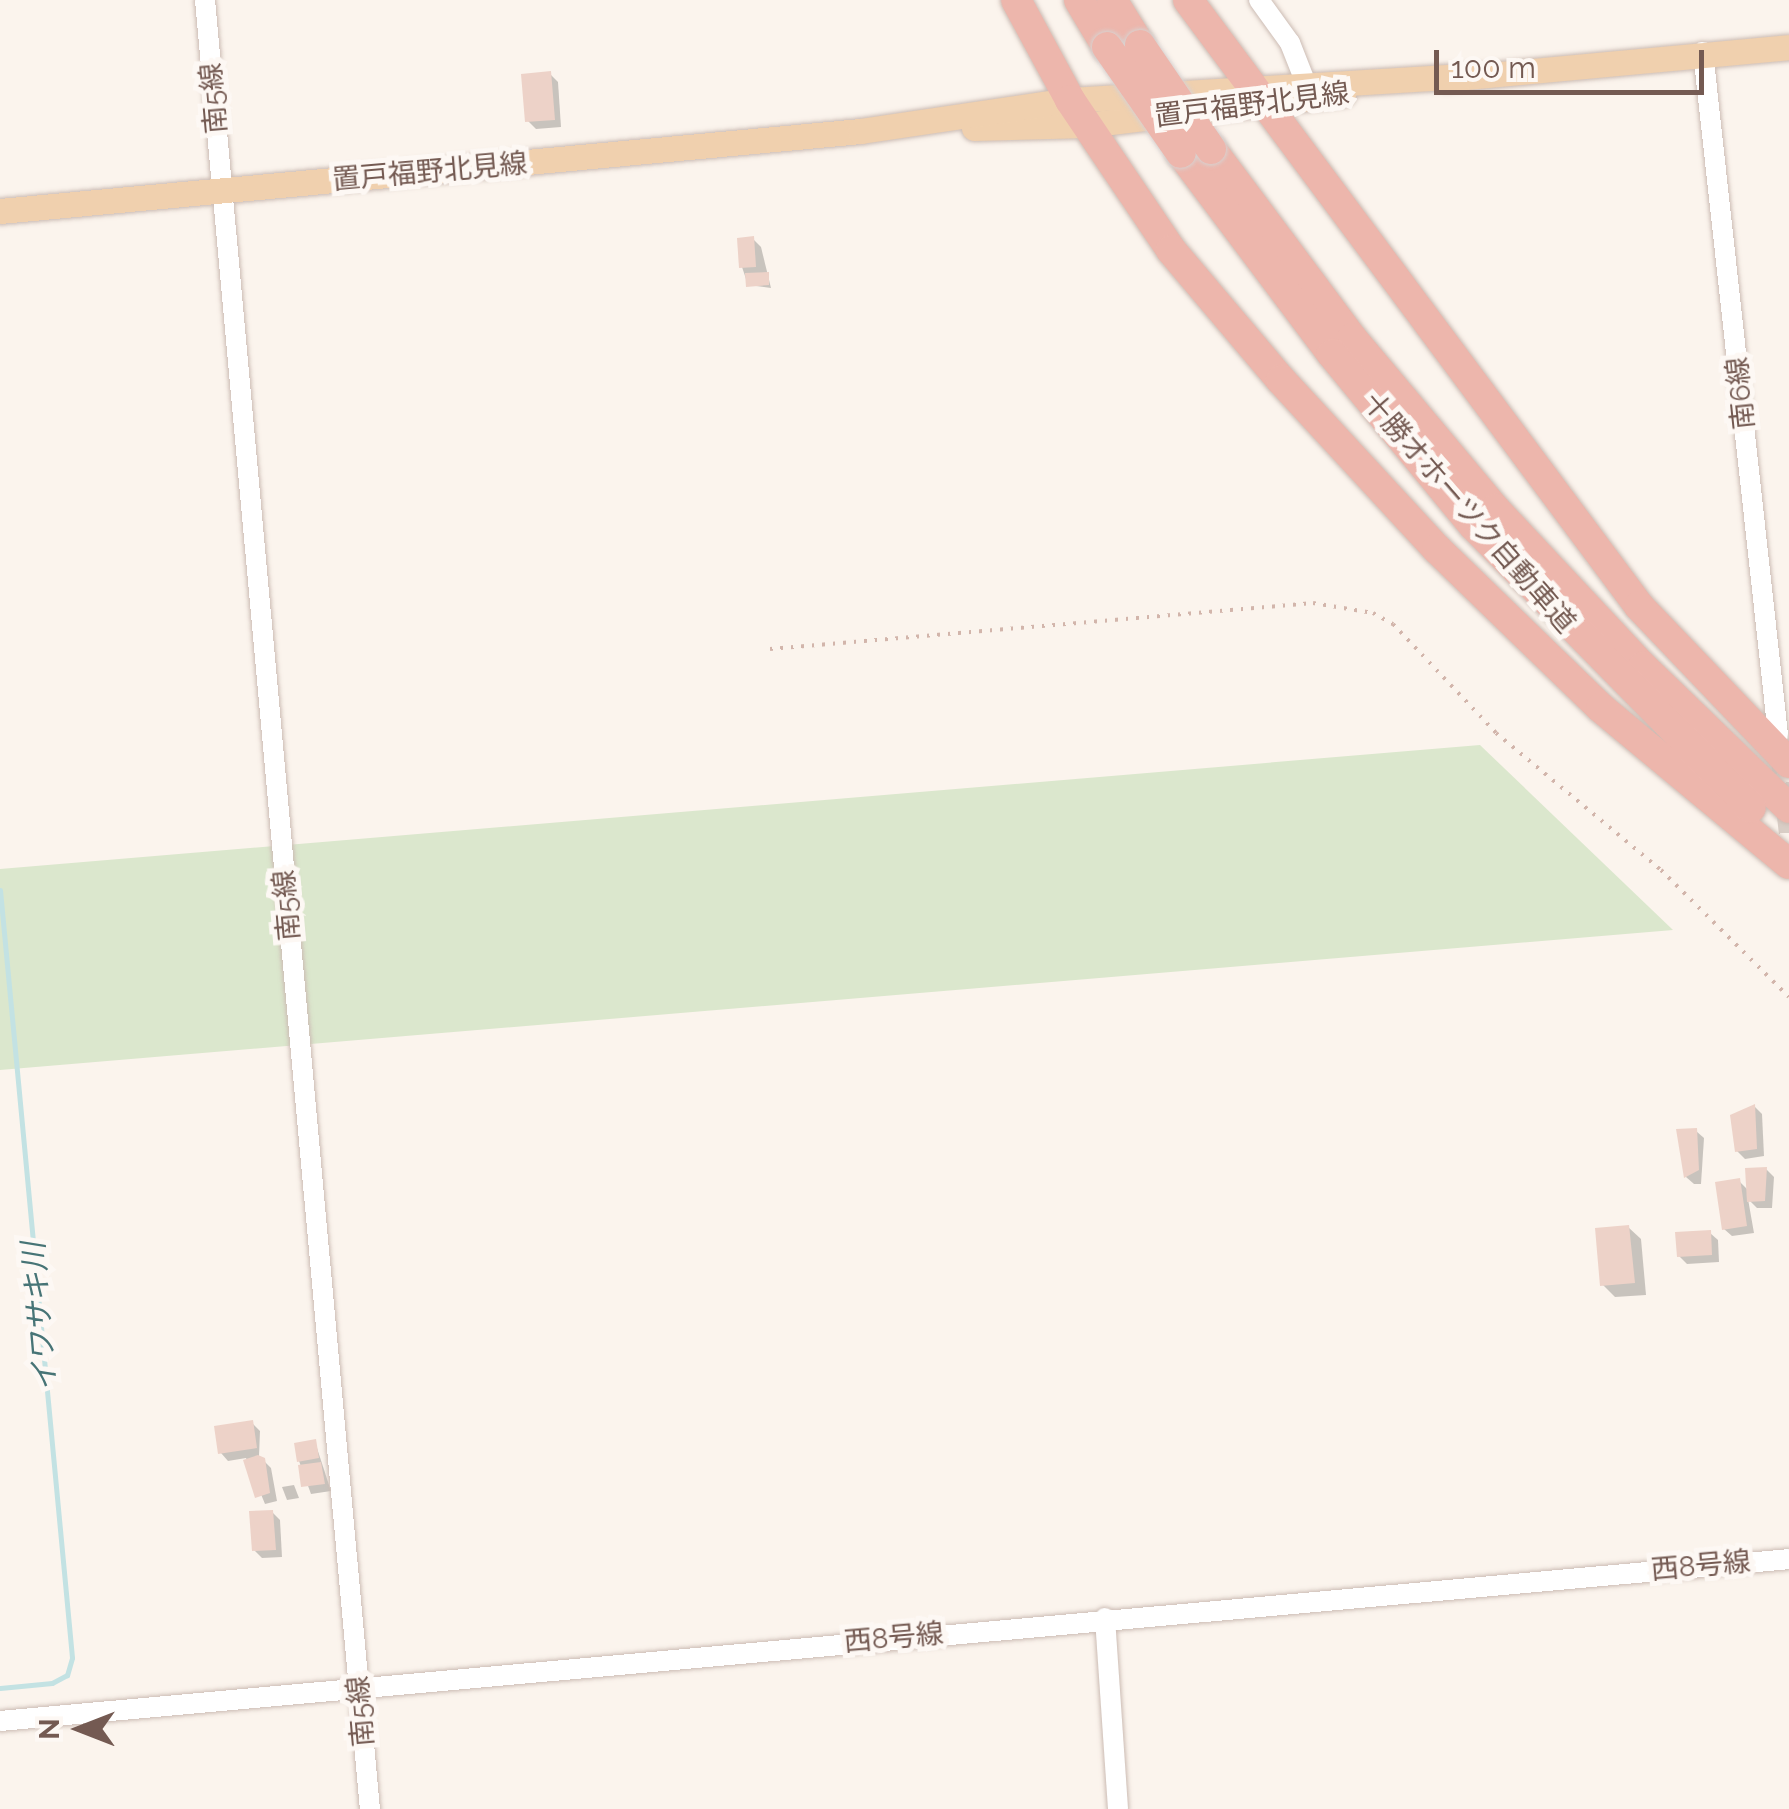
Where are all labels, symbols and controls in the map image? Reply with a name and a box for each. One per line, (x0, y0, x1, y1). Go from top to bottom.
scale bar (1439, 30, 1709, 92)
text: 100 m (1451, 50, 1536, 85)
street label: 南5線 (194, 61, 234, 135)
street label: 置戸福野北見線 (1153, 76, 1351, 134)
street label: 置戸福野北見線 (331, 147, 529, 197)
street label: 南6線 (1720, 355, 1762, 431)
street label: 十勝オホーツク自動車道 (1355, 386, 1583, 640)
street label: 南5線 (267, 868, 307, 942)
water label: イワサキ川 (16, 1241, 64, 1393)
street label: 西8号線 (1649, 1545, 1753, 1587)
street label: 西8号線 (842, 1617, 946, 1659)
street label: 南5線 (341, 1674, 381, 1748)
north arrow (30, 1679, 130, 1779)
text: N (33, 1718, 66, 1740)

